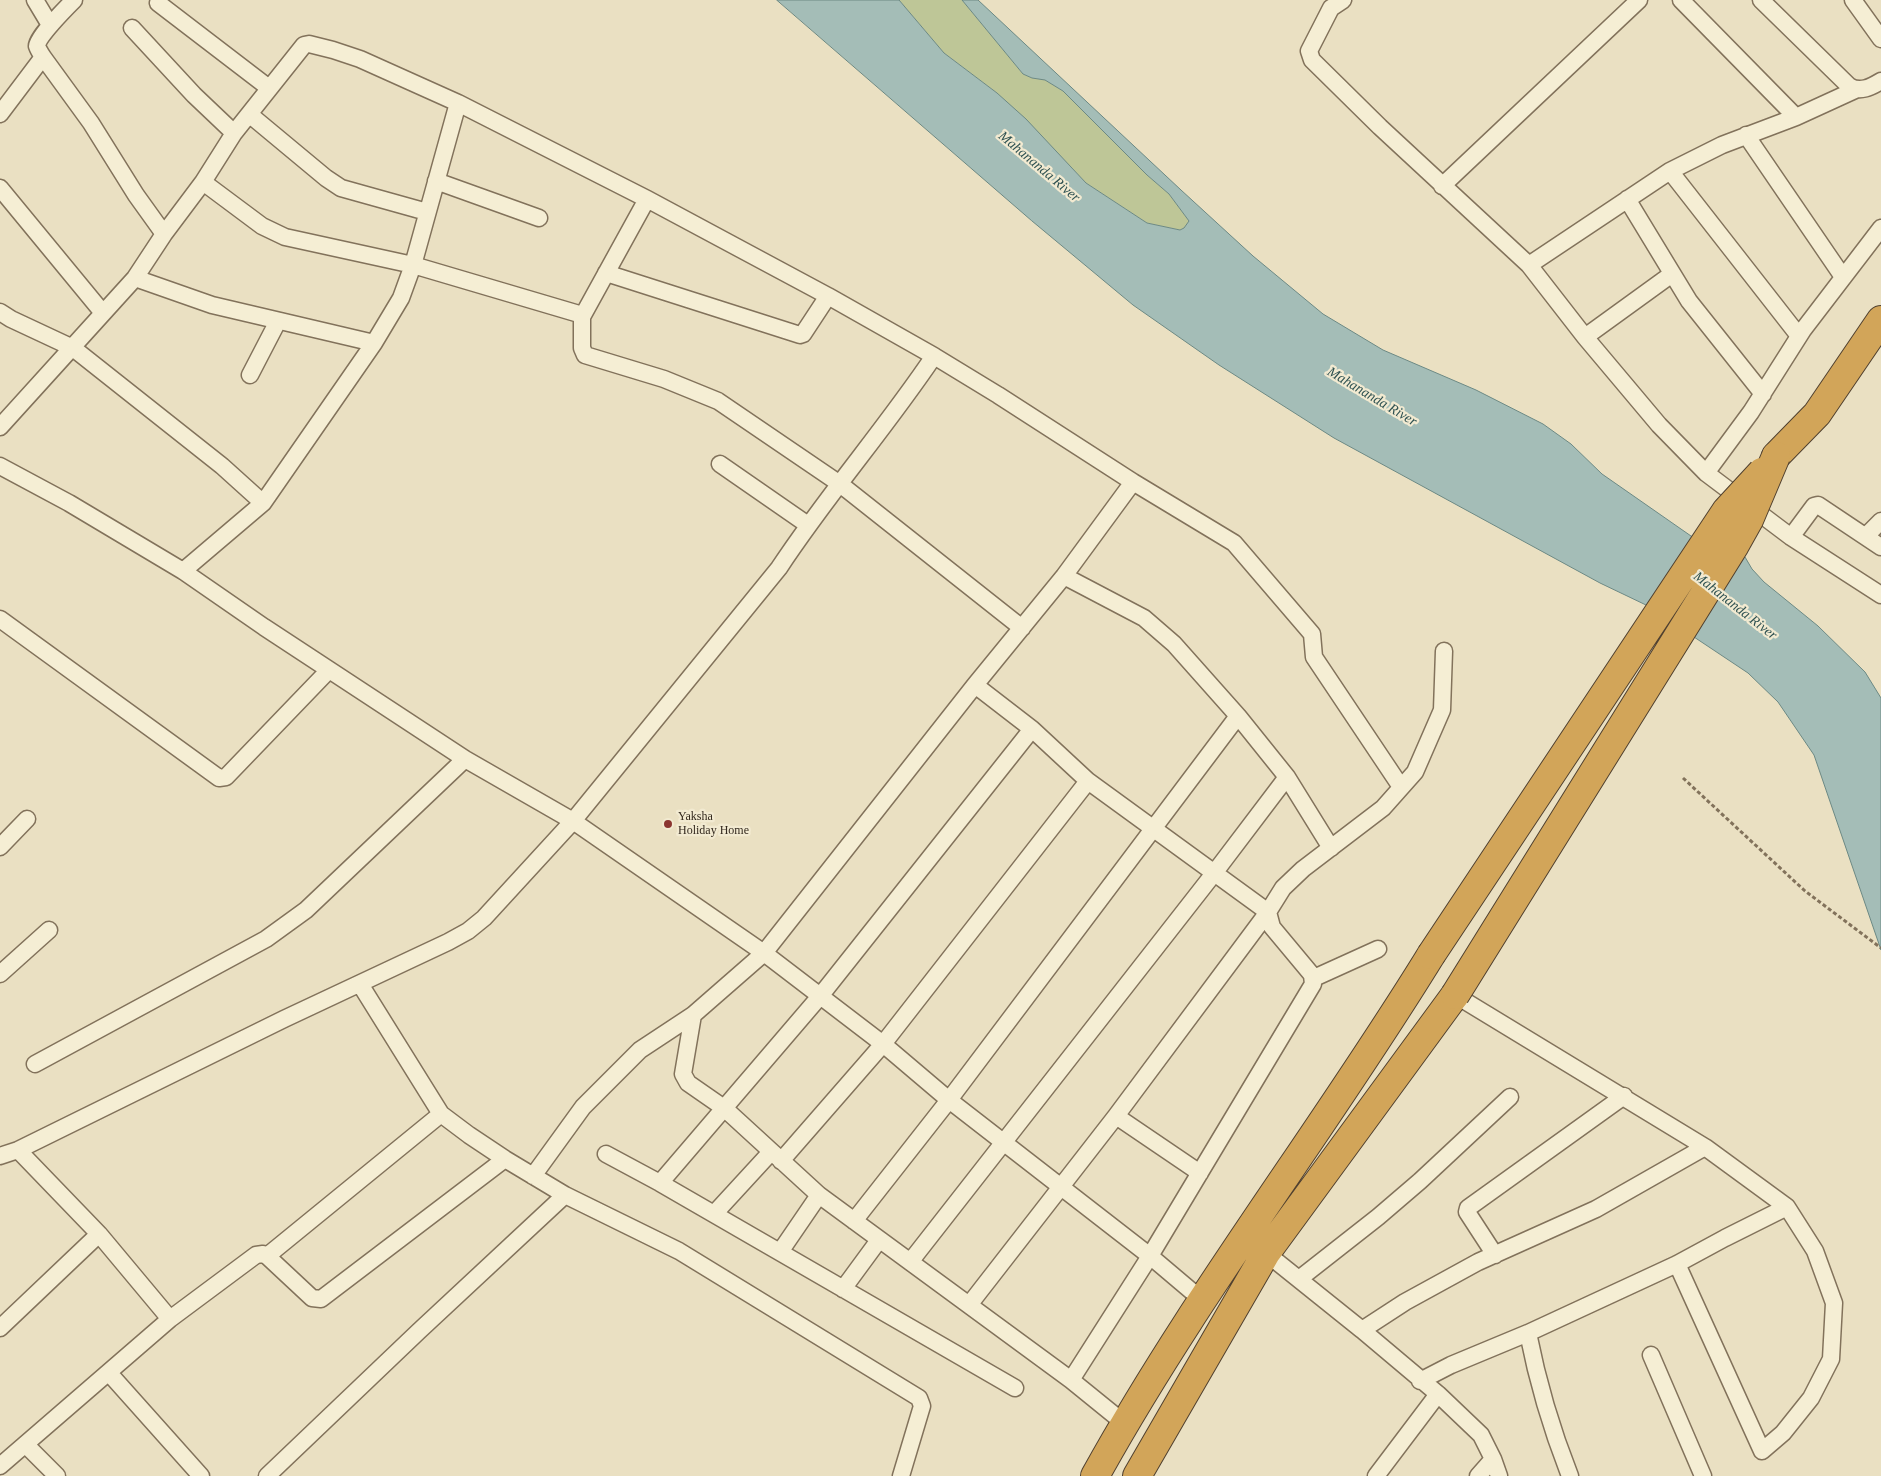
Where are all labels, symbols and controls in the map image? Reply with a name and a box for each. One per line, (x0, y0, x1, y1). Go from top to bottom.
water label: Mahananda River (995, 128, 1083, 206)
water label: Mahananda River (1324, 364, 1420, 430)
water label: Mahananda River (1690, 568, 1780, 644)
place label: Yaksha Holiday Home (678, 810, 749, 838)
marker: Yaksha Holiday Home (662, 818, 674, 830)

